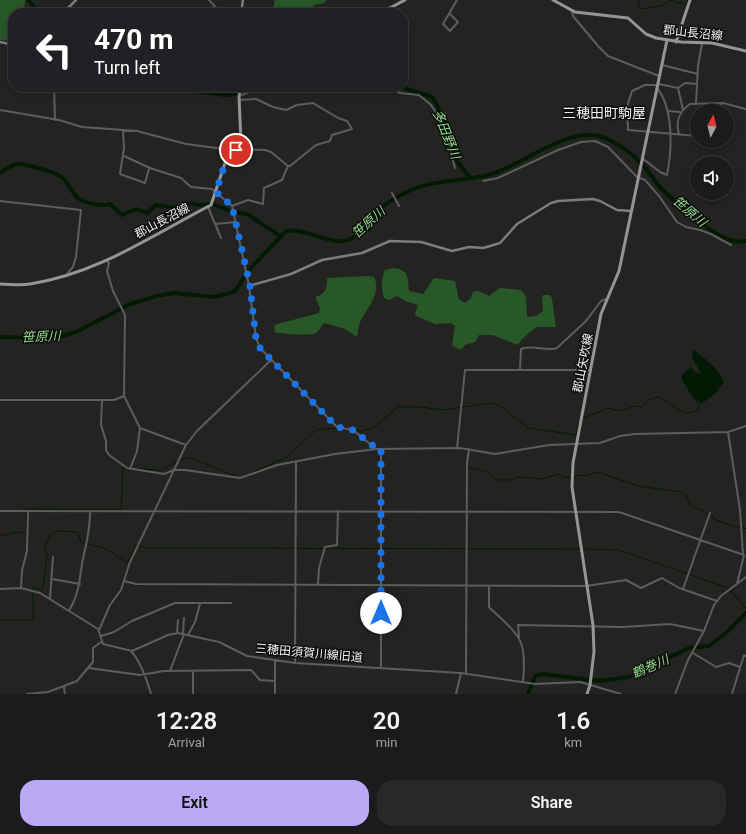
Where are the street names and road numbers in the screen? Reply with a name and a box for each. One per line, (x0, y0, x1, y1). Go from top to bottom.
street label: 郡山長沼線 (662, 23, 724, 43)
street label: 郡山長沼線 (132, 201, 192, 241)
street label: 郡山矢吹線 (570, 332, 596, 394)
street label: 三穂田須賀川線旧道 (255, 641, 363, 665)

